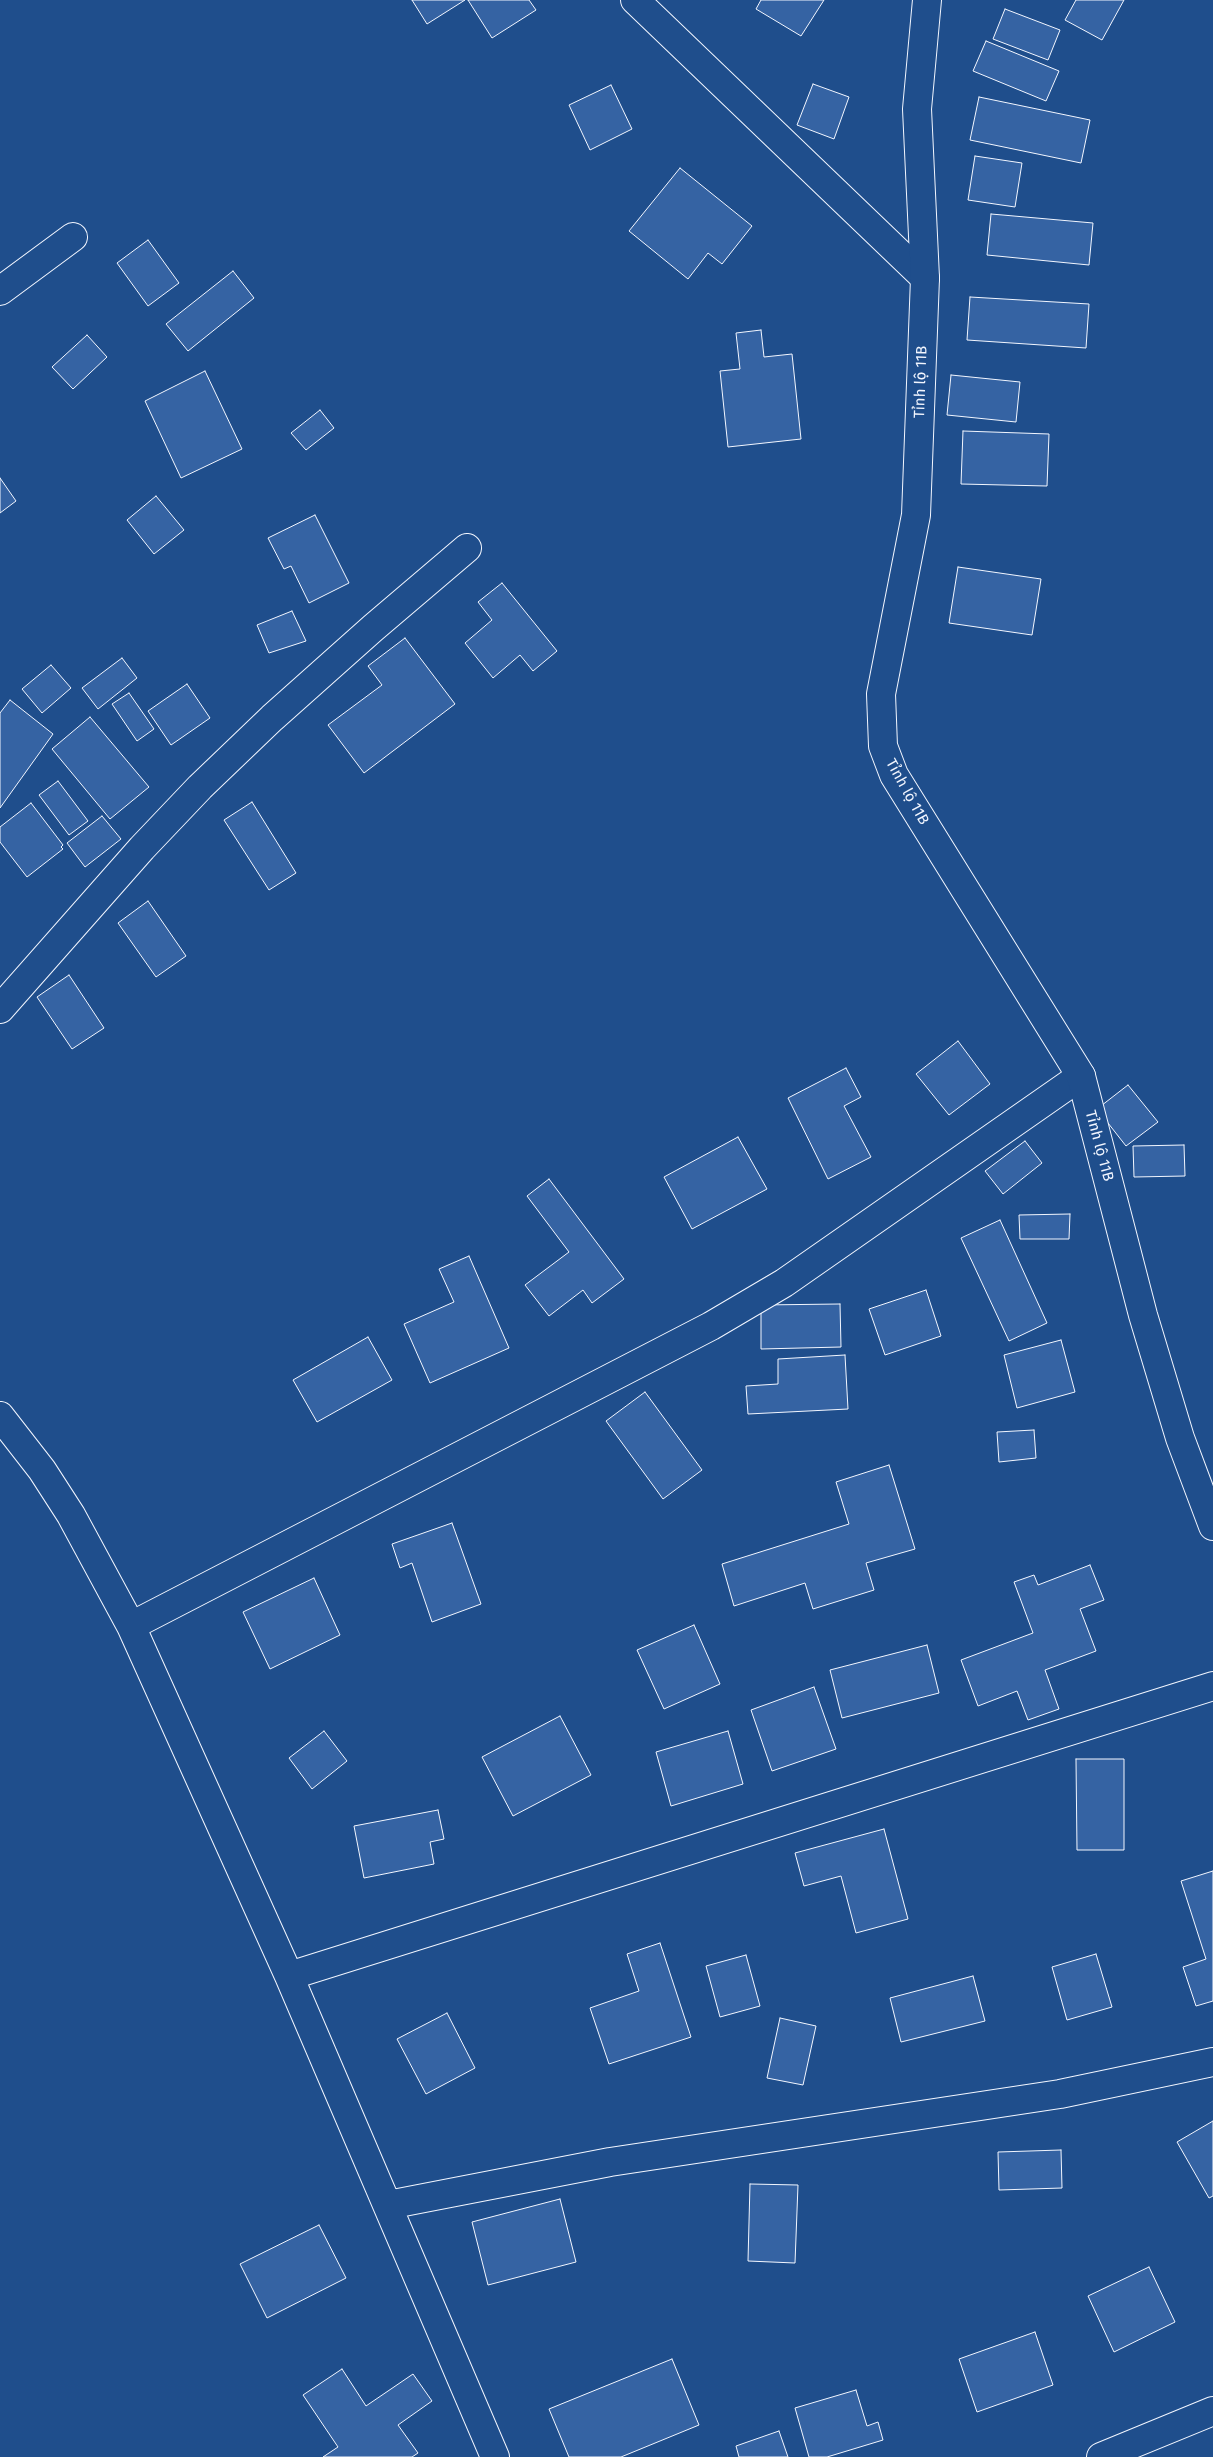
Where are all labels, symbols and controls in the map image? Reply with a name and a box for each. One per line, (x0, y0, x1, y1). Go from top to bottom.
street label: Tỉnh lộ 11B (911, 345, 931, 419)
street label: Tỉnh lộ 11B (882, 756, 932, 828)
street label: Tỉnh lộ 11B (1081, 1109, 1117, 1183)

